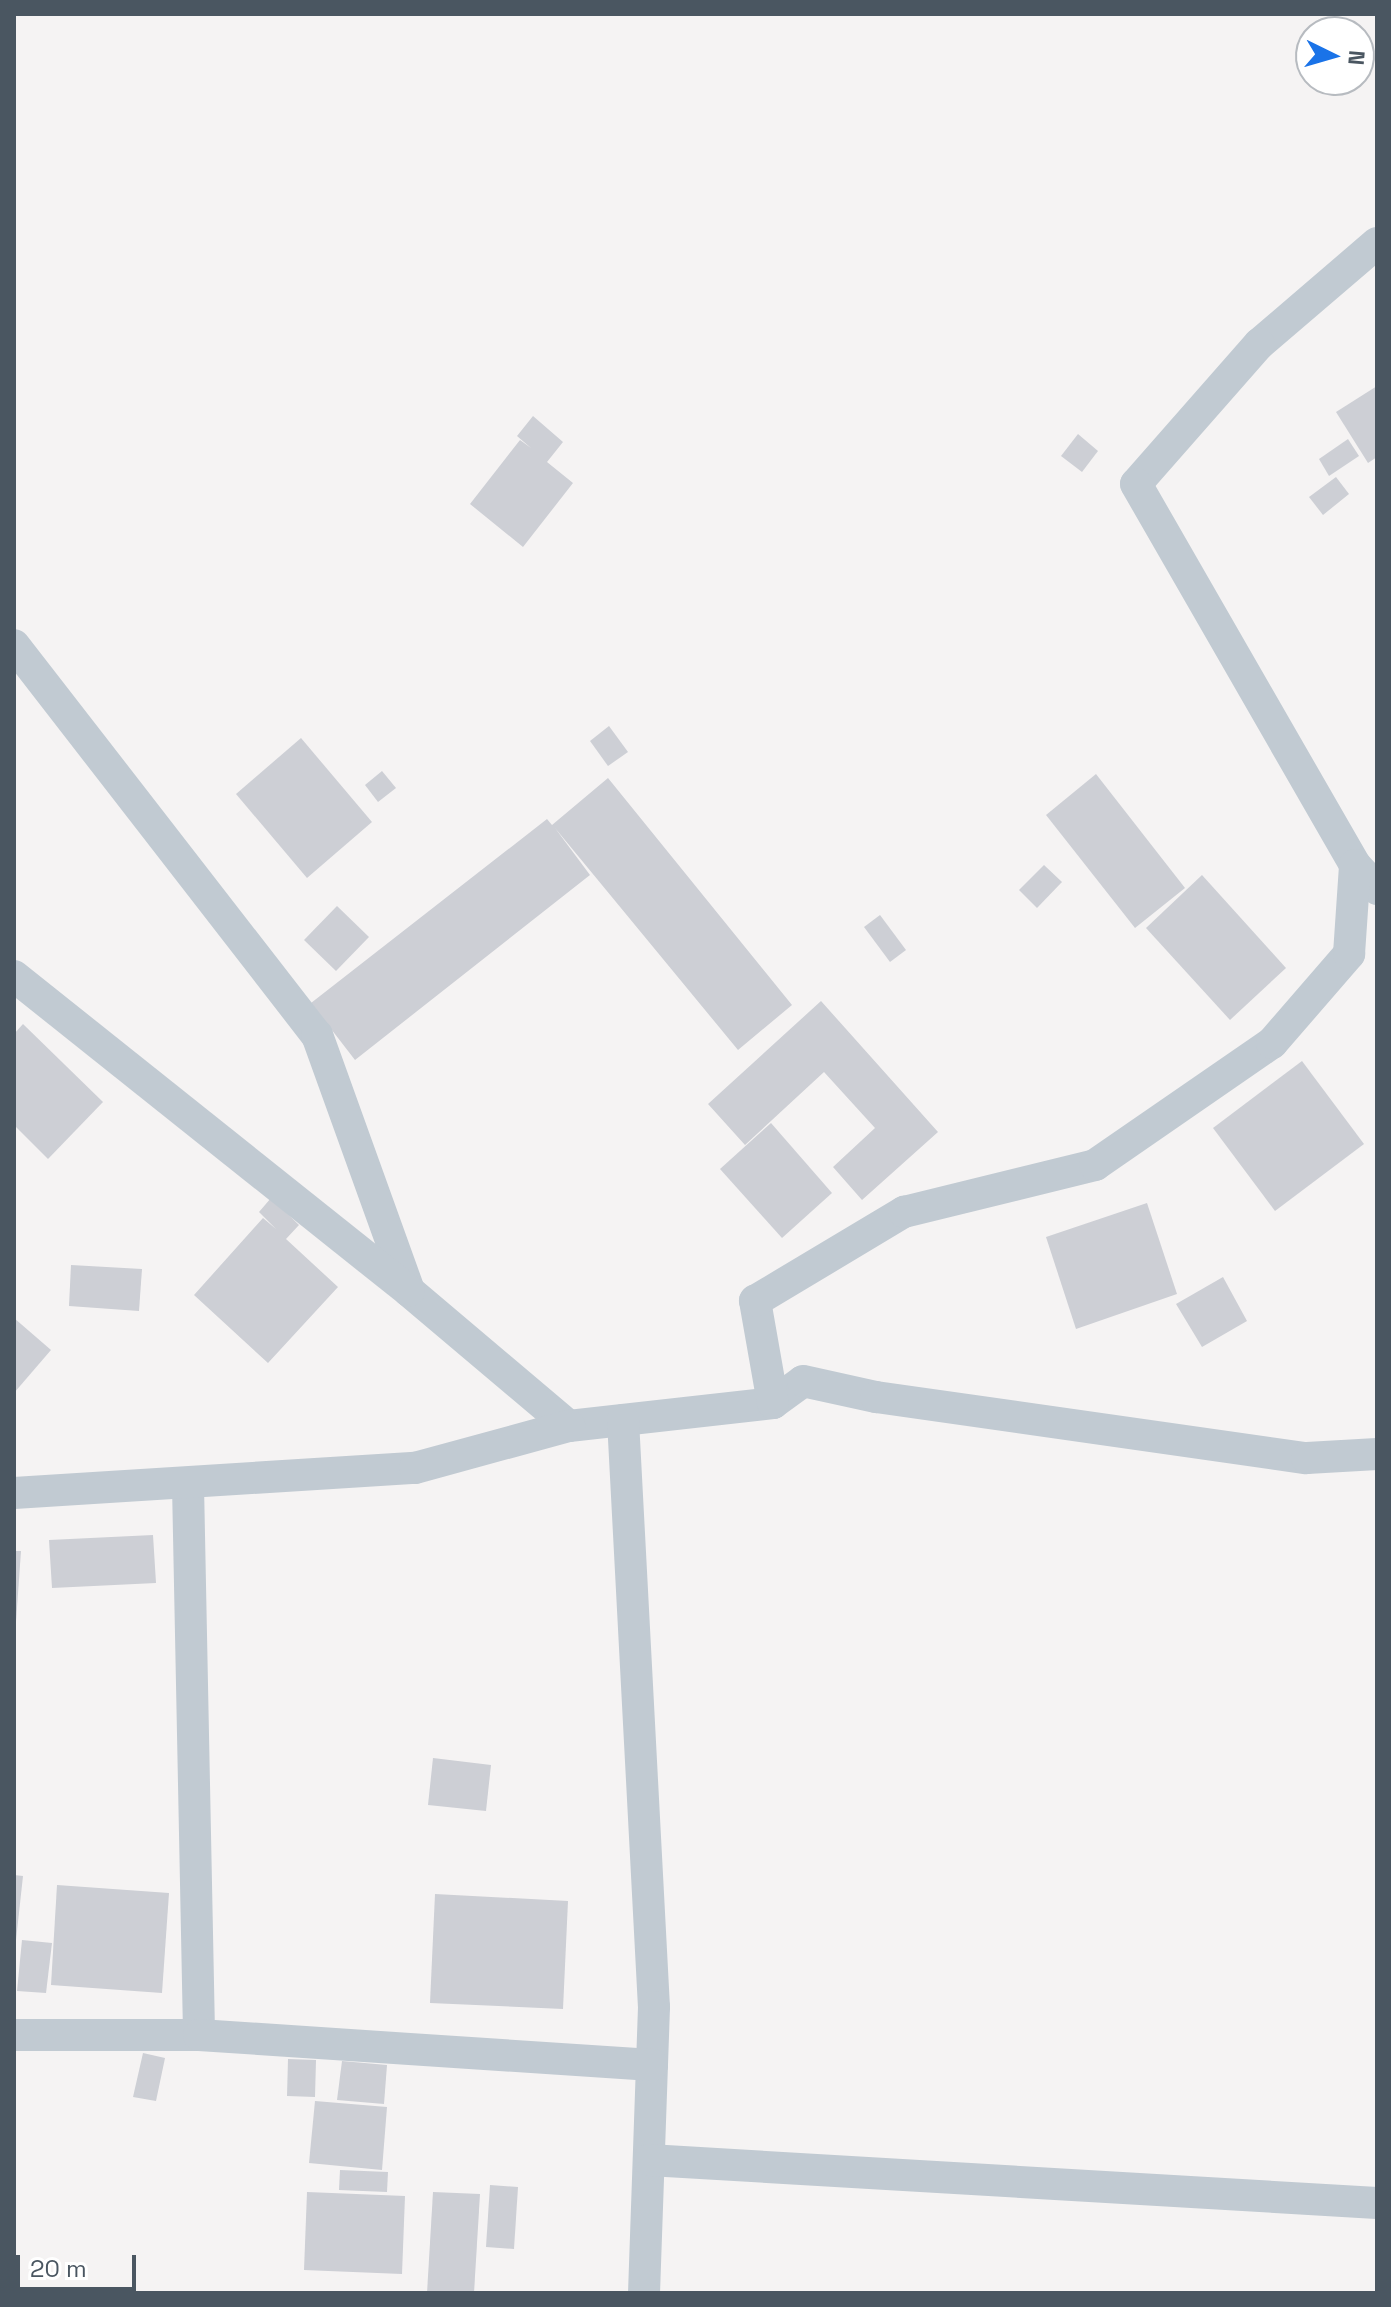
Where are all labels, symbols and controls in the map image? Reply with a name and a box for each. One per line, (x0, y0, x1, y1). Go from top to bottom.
north arrow (1295, 16, 1375, 96)
text: N (1342, 49, 1372, 66)
scale bar (20, 2239, 140, 2289)
text: 20 m (30, 2253, 87, 2284)

